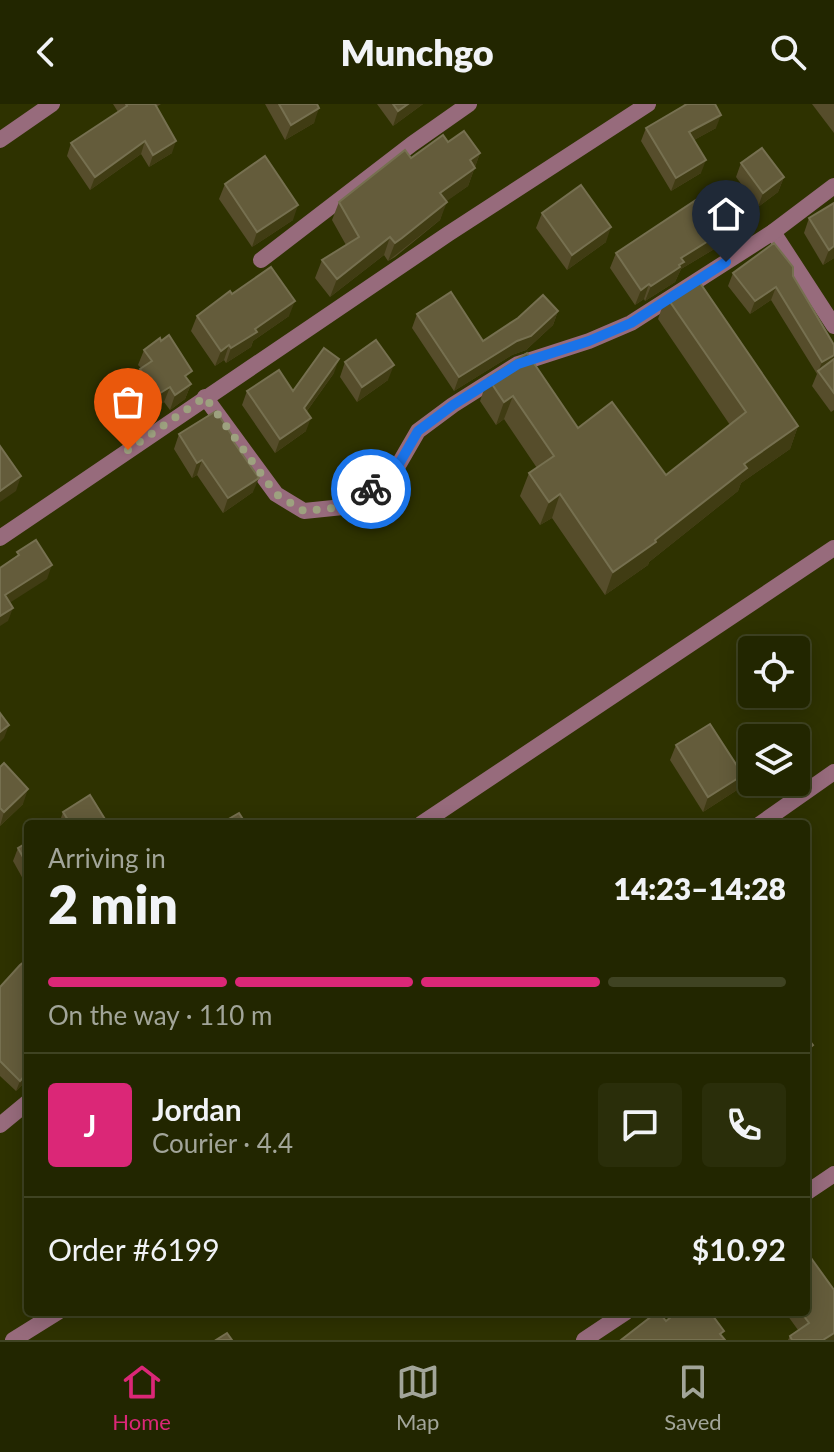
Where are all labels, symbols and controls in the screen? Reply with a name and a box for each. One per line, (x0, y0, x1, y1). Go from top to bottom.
icon: back (24, 30, 68, 74)
text: Munchgo (340, 30, 494, 74)
icon: search (766, 30, 810, 74)
pin (692, 180, 760, 262)
icon: home (704, 192, 748, 236)
pin (94, 368, 162, 450)
icon: bag (106, 380, 150, 424)
courier (331, 449, 411, 529)
icon: bike (349, 467, 393, 511)
map controls (738, 636, 810, 796)
button: locate (738, 636, 810, 708)
button: layers (738, 724, 810, 796)
text: Arriving in (48, 842, 166, 874)
text: 14:23–14:28 (613, 870, 786, 906)
text: 2 min (48, 873, 178, 935)
text: On the way · 110 m (48, 999, 272, 1031)
button: chat (598, 1083, 682, 1167)
button: phone (702, 1083, 786, 1167)
text: Jordan (152, 1091, 242, 1127)
text: J (84, 1107, 96, 1143)
text: Courier · 4.4 (152, 1127, 293, 1159)
text: Order #6199 (48, 1231, 220, 1267)
text: $10.92 (692, 1231, 786, 1267)
tab: Home (112, 1360, 171, 1435)
tab: Map (396, 1360, 440, 1435)
tab: Saved (664, 1360, 722, 1435)

